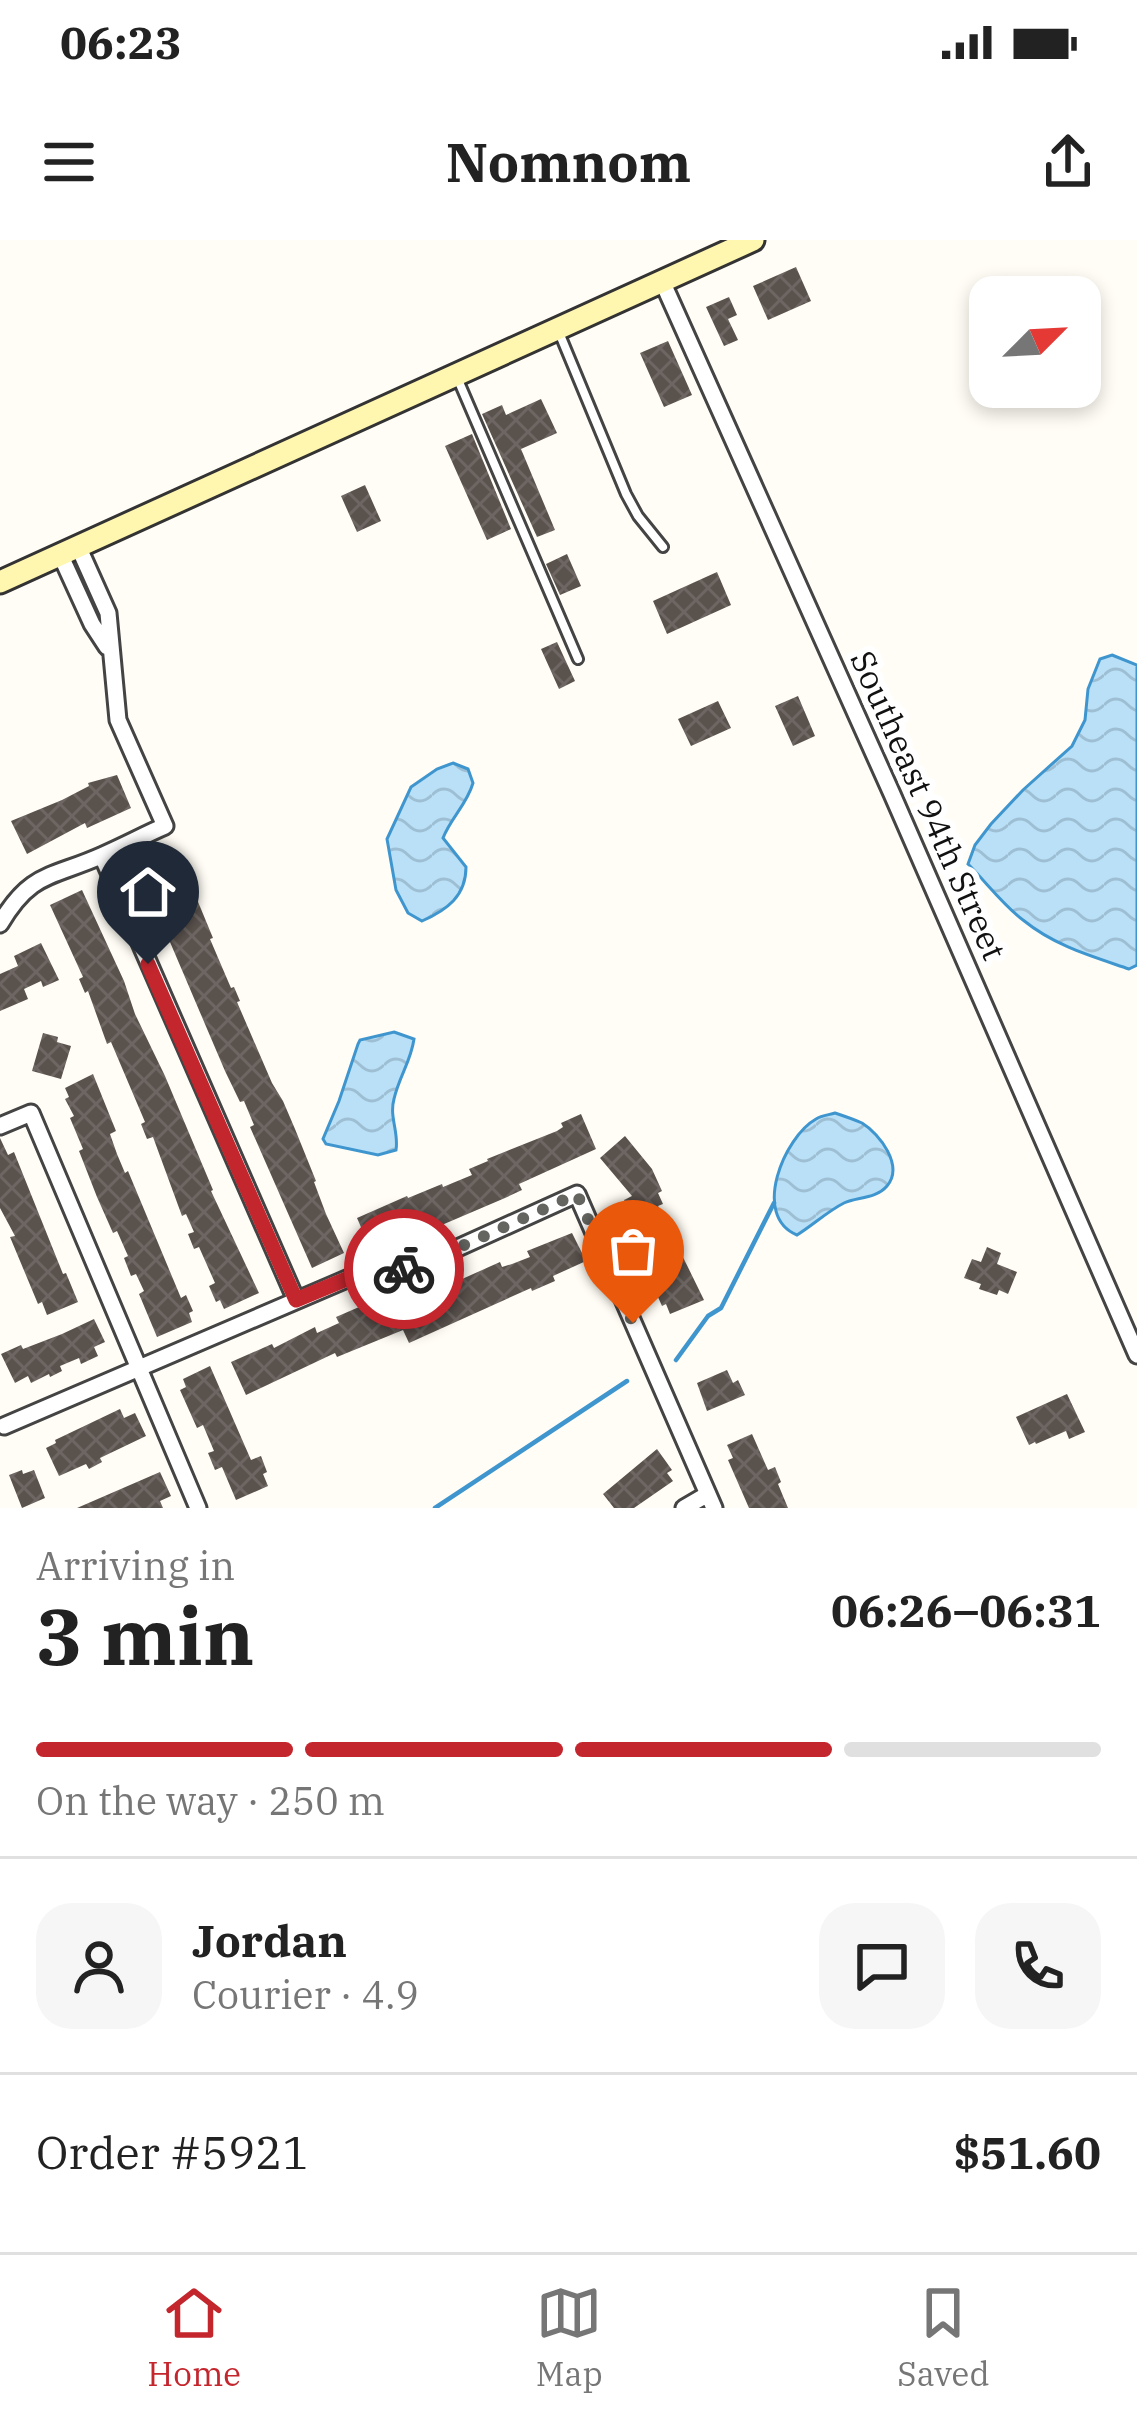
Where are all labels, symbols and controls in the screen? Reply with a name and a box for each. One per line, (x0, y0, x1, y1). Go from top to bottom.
text: 06:23 (60, 13, 182, 71)
text: Nomnom (446, 127, 691, 197)
icon: menu (36, 129, 102, 195)
icon: share (1035, 129, 1101, 195)
north arrow (969, 276, 1101, 408)
map controls (969, 276, 1101, 408)
street label: Southeast 94th Street (841, 644, 1017, 966)
pin (97, 841, 199, 964)
icon: home (115, 859, 181, 925)
pin (582, 1200, 684, 1323)
courier (344, 1209, 464, 1329)
icon: bag (600, 1218, 666, 1284)
icon: bike (371, 1236, 437, 1302)
text: Arriving in (36, 1540, 235, 1591)
text: 06:26–06:31 (831, 1581, 1101, 1639)
text: 3 min (36, 1585, 254, 1686)
text: On the way · 250 m (36, 1775, 385, 1826)
button: person (36, 1903, 162, 2029)
button: chat (819, 1903, 945, 2029)
button: phone (975, 1903, 1101, 2029)
text: Jordan (192, 1911, 347, 1969)
text: Courier · 4.9 (192, 1969, 419, 2020)
text: Order #5921 (36, 2123, 309, 2181)
text: $51.60 (954, 2123, 1101, 2181)
tab: Home (147, 2280, 241, 2395)
tab: Map (536, 2280, 603, 2395)
tab: Saved (897, 2280, 990, 2395)

